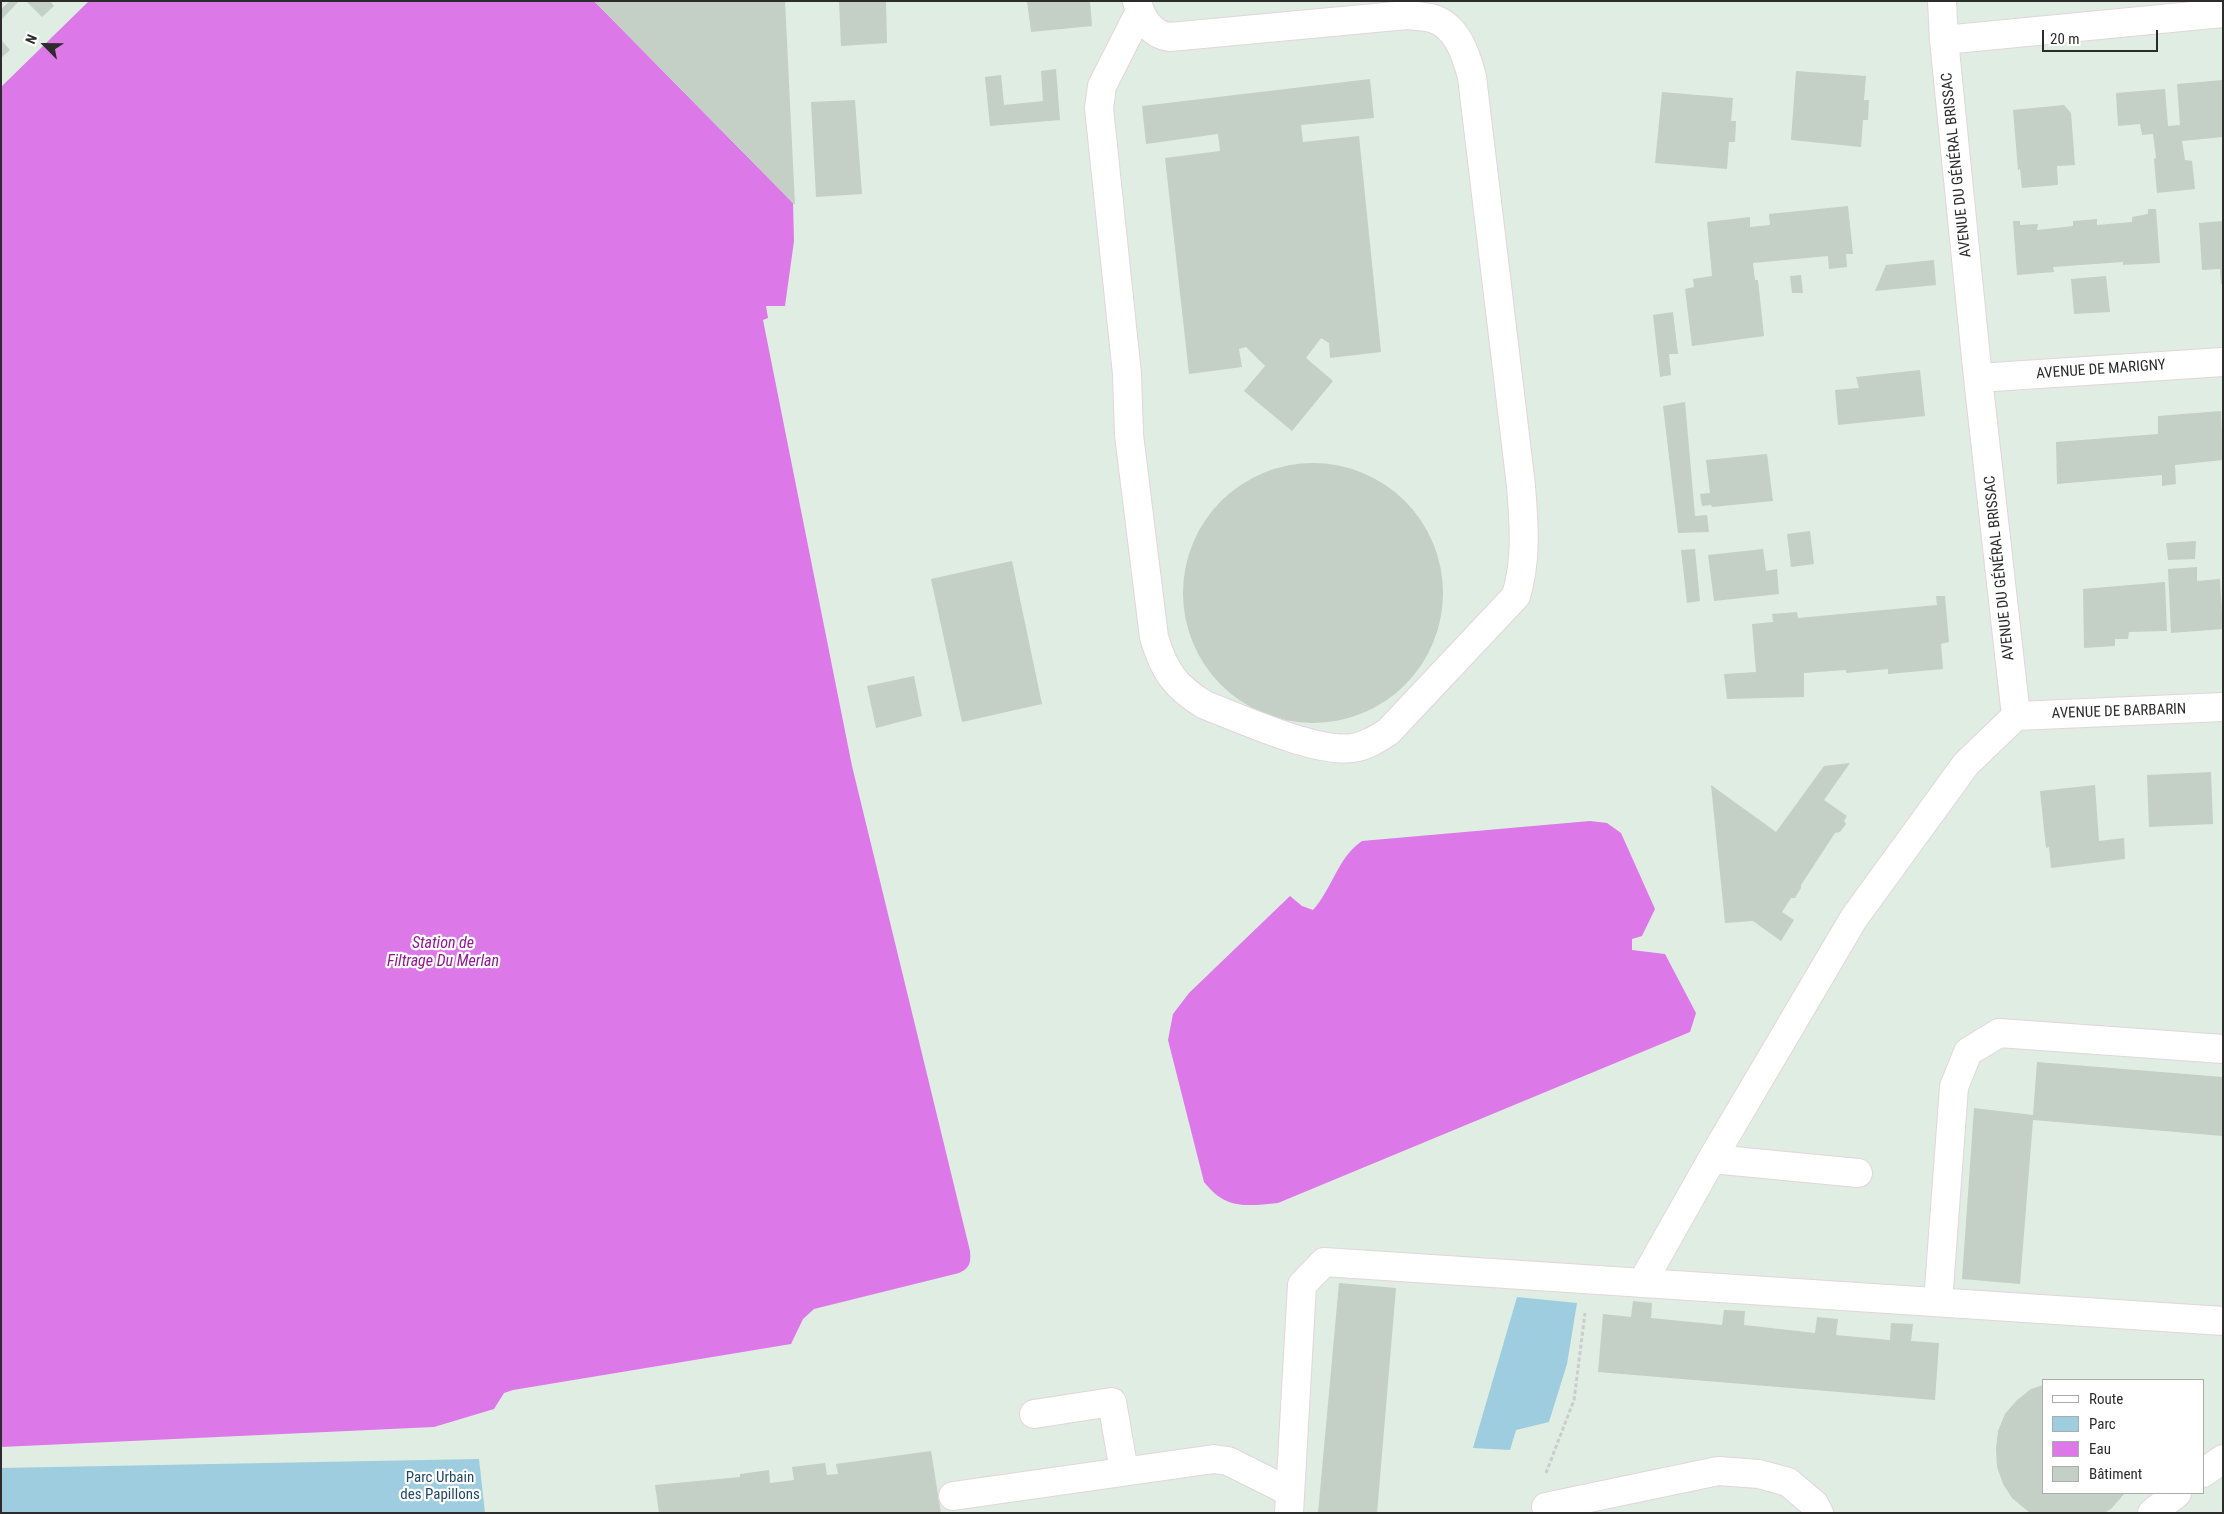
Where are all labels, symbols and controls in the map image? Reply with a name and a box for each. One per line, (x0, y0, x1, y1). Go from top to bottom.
north arrow (20, 20, 70, 70)
scale bar (2044, 20, 2160, 52)
text: 20 m (2050, 30, 2080, 48)
text: N (22, 32, 40, 46)
street label: AVENUE DU GÉNÉRAL BRISSAC (1938, 72, 1976, 258)
street label: AVENUE DE MARIGNY (2036, 357, 2166, 383)
street label: AVENUE DU GÉNÉRAL BRISSAC (1981, 475, 2019, 661)
street label: AVENUE DE BARBARIN (2051, 701, 2187, 723)
water label: Station de Filtrage Du Merlan (387, 934, 499, 972)
legend (2042, 1379, 2204, 1494)
text: Route (2089, 1390, 2123, 1408)
text: Parc (2089, 1415, 2116, 1433)
text: Eau (2089, 1440, 2111, 1458)
text: Bâtiment (2089, 1465, 2142, 1483)
park label: Parc Urbain des Papillons (400, 1469, 480, 1504)

